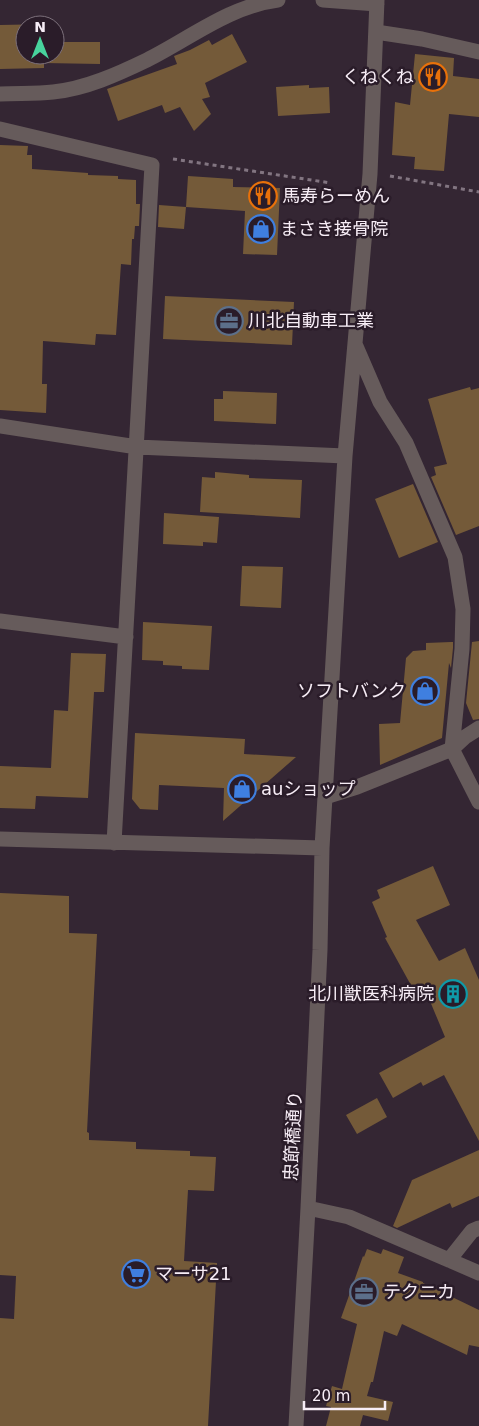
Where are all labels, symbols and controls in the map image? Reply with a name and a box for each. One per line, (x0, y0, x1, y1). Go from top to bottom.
north arrow (15, 15, 65, 65)
text: N (34, 19, 46, 35)
restaurant icon: くねくね (418, 62, 448, 92)
place label: くねくね (342, 66, 414, 87)
restaurant icon: 馬寿らーめん (248, 181, 278, 211)
place label: 馬寿らーめん (282, 185, 390, 206)
shop icon: まさき接骨院 (246, 214, 276, 244)
place label: まさき接骨院 (280, 218, 388, 239)
office icon: 川北自動車工業 (214, 306, 244, 336)
place label: 川北自動車工業 (248, 310, 374, 331)
shop icon: ソフトバンク (410, 676, 440, 706)
place label: ソフトバンク (297, 680, 406, 701)
shop icon: auショップ (227, 774, 257, 804)
place label: auショップ (261, 778, 355, 799)
building icon: 北川獣医科病院 (438, 979, 468, 1009)
place label: 北川獣医科病院 (308, 983, 434, 1004)
street label: 忠節橋通り (280, 1090, 305, 1181)
supermarket icon: マーサ21 (121, 1259, 151, 1289)
place label: マーサ21 (155, 1263, 232, 1284)
office icon: テクニカ (349, 1277, 379, 1307)
place label: テクニカ (383, 1281, 455, 1302)
scale bar (304, 1378, 385, 1410)
text: 20 m (312, 1387, 350, 1405)

